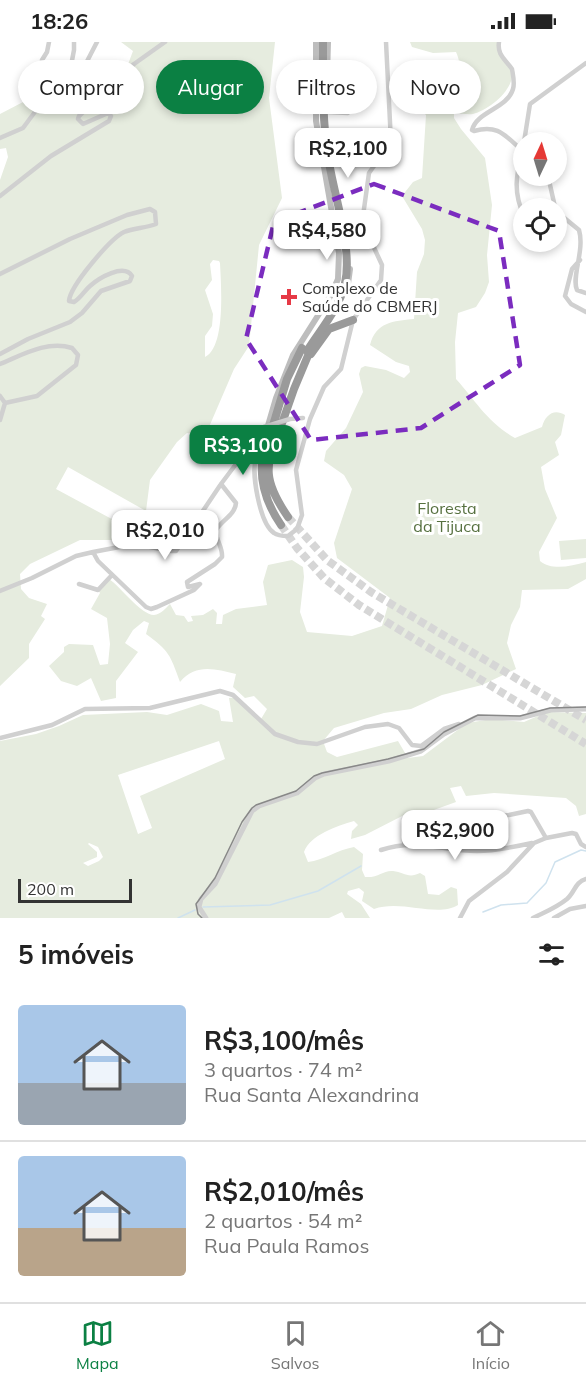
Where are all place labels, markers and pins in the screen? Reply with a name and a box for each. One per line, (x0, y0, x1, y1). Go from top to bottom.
pin: R$2,100 (293, 128, 403, 179)
pin: R$4,580 (272, 210, 382, 261)
place label: Complexo de Saúde do CBMERJ (302, 278, 438, 316)
marker: Complexo de Saúde do CBMERJ (280, 288, 298, 306)
pin: R$3,100 (188, 425, 298, 476)
pin: R$2,010 (110, 510, 220, 561)
pin: R$2,900 (400, 810, 510, 861)

